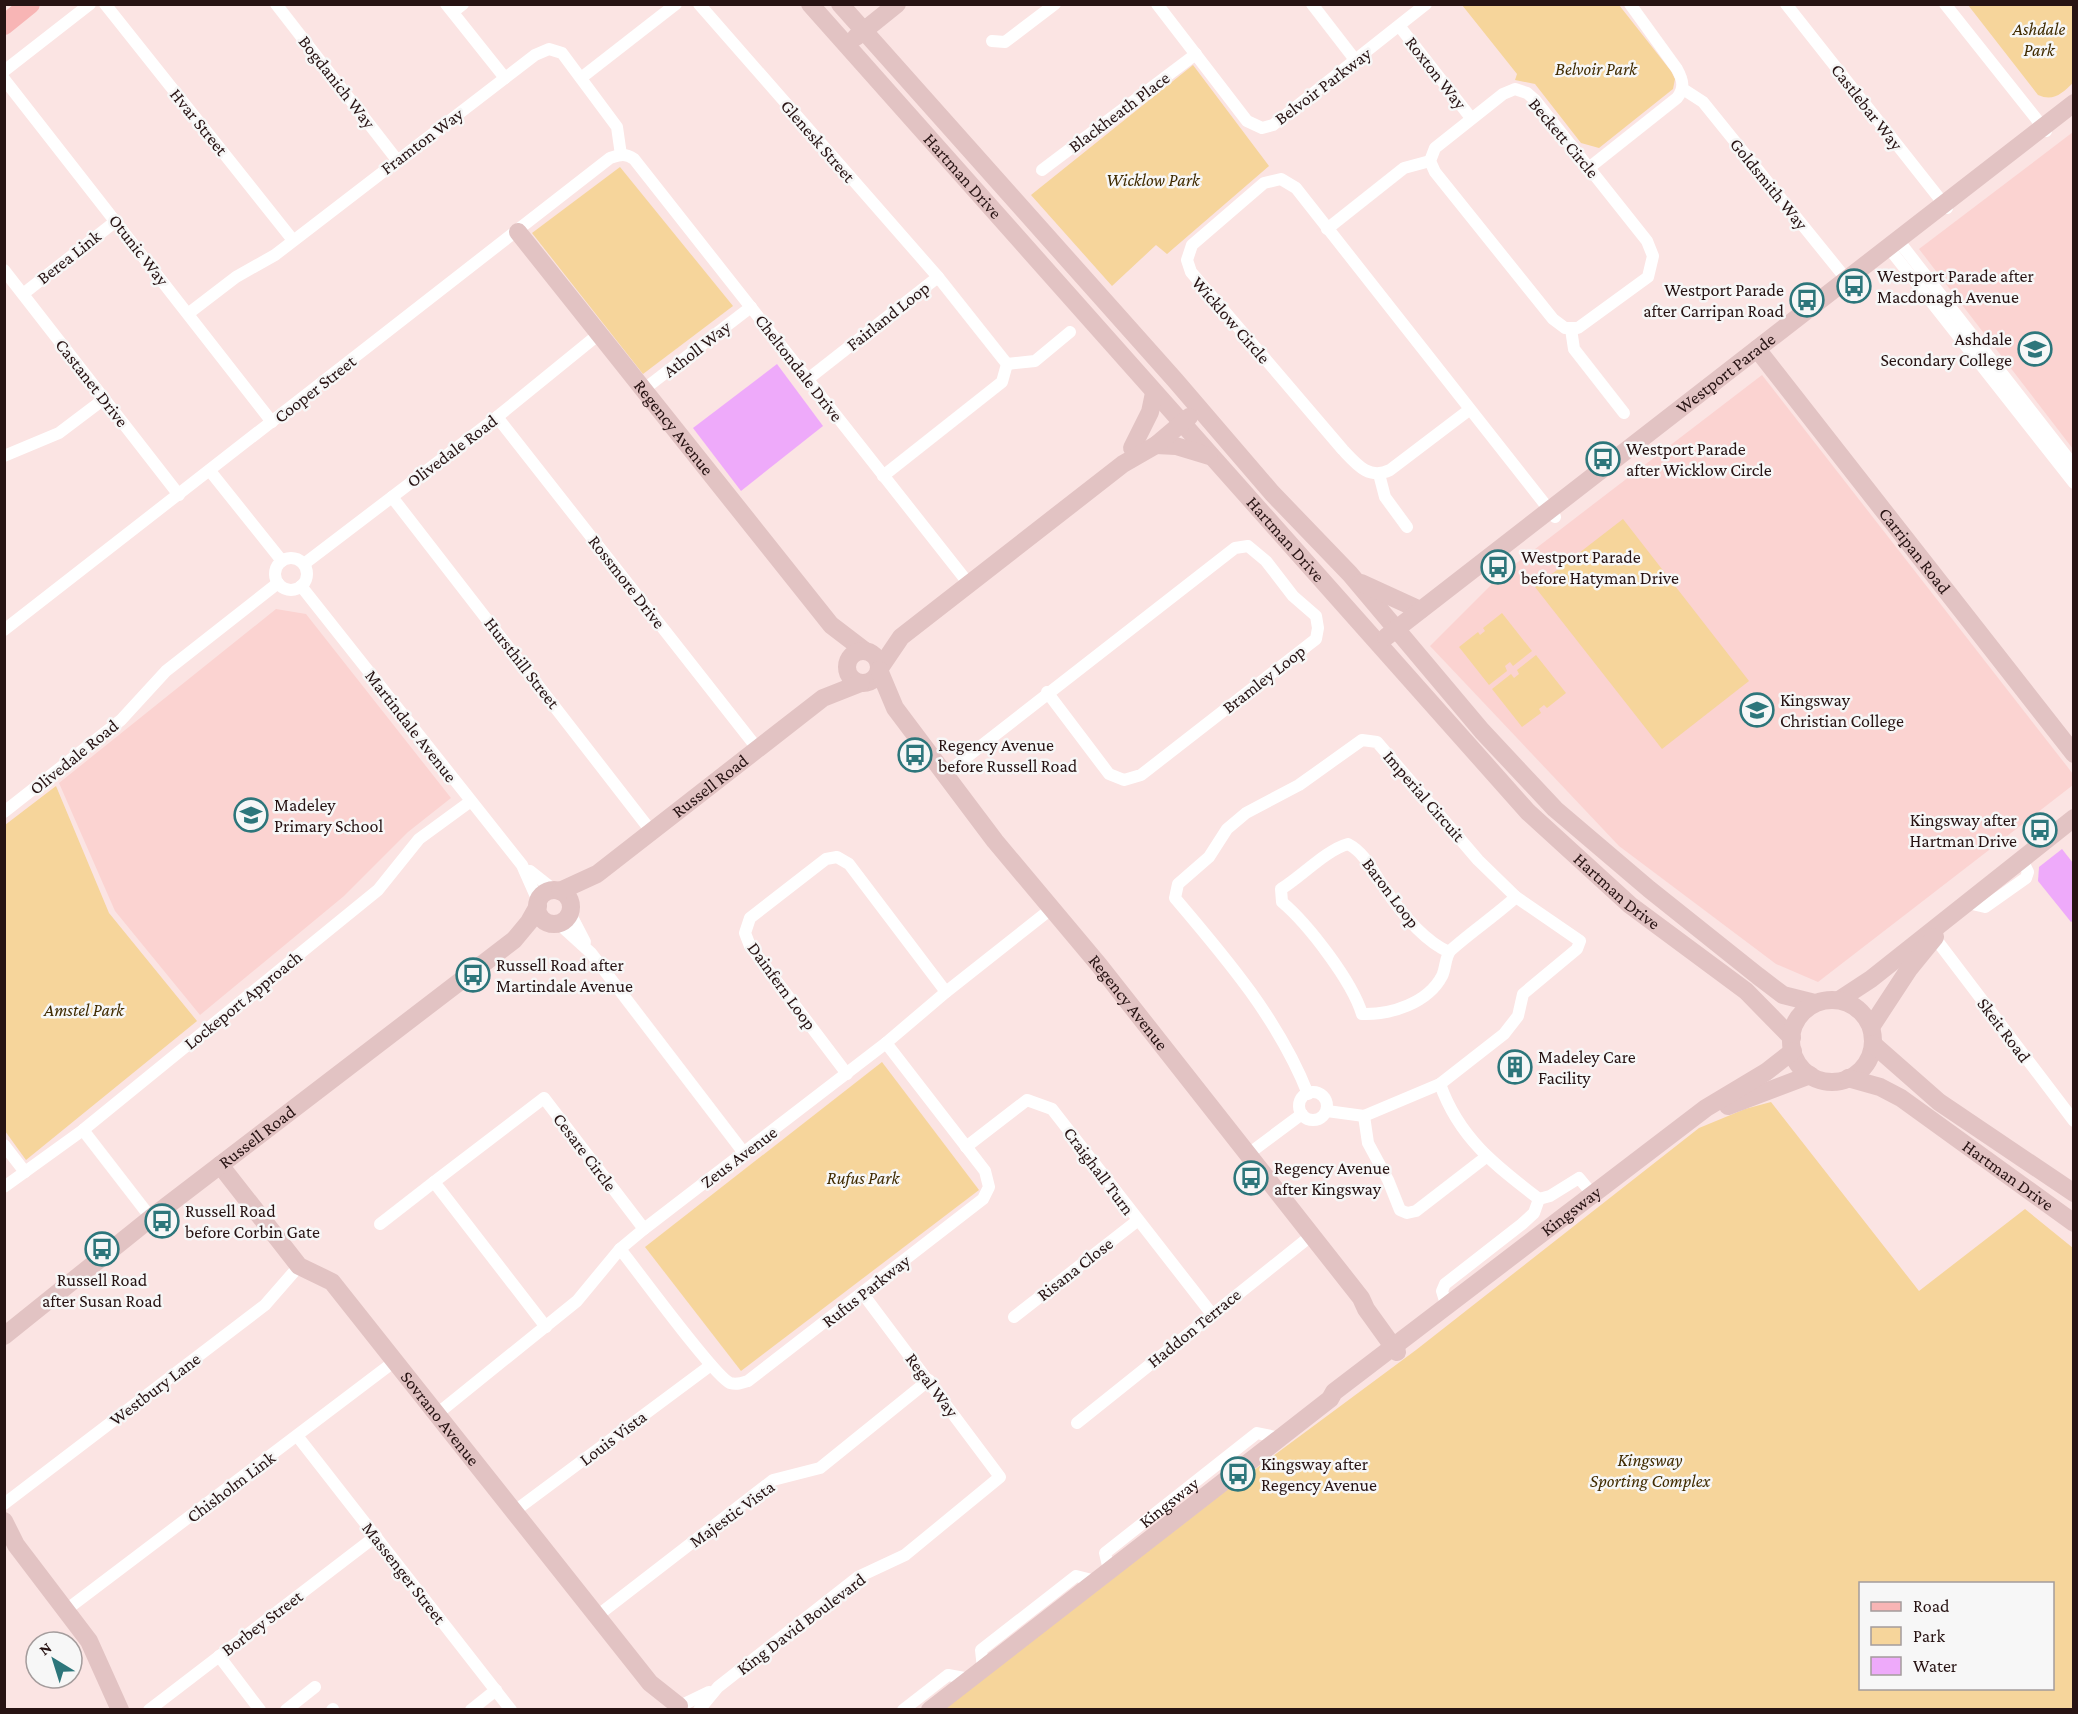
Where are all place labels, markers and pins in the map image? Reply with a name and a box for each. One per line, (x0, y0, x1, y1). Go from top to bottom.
place label: Westport Parade after Macdonagh Avenue (1877, 266, 2034, 307)
bus stop icon: Westport Parade after Macdonagh Avenue (1836, 268, 1872, 304)
place label: Westport Parade after Carripan Road (1643, 280, 1785, 321)
bus stop icon: Westport Parade after Carripan Road (1789, 282, 1825, 318)
place label: Ashdale Secondary College (1880, 329, 2012, 370)
school or university icon: Ashdale Secondary College (2017, 331, 2053, 367)
place label: Westport Parade after Wicklow Circle (1626, 439, 1772, 480)
bus stop icon: Westport Parade after Wicklow Circle (1585, 441, 1621, 477)
place label: Westport Parade before Hatyman Drive (1521, 547, 1679, 588)
bus stop icon: Westport Parade before Hatyman Drive (1480, 549, 1516, 585)
place label: Kingsway Christian College (1780, 690, 1904, 731)
school or university icon: Kingsway Christian College (1739, 692, 1775, 728)
place label: Regency Avenue before Russell Road (938, 735, 1078, 776)
bus stop icon: Regency Avenue before Russell Road (897, 737, 933, 773)
place label: Madeley Primary School (274, 795, 383, 836)
school or university icon: Madeley Primary School (233, 797, 269, 833)
place label: Kingsway after Hartman Drive (1910, 810, 2018, 851)
bus stop icon: Kingsway after Hartman Drive (2022, 812, 2058, 848)
place label: Russell Road after Martindale Avenue (496, 955, 633, 996)
bus stop icon: Russell Road after Martindale Avenue (455, 957, 491, 993)
place label: Madeley Care Facility (1538, 1047, 1636, 1088)
building icon: Madeley Care Facility (1497, 1049, 1533, 1085)
place label: Regency Avenue after Kingsway (1274, 1158, 1390, 1199)
bus stop icon: Regency Avenue after Kingsway (1233, 1160, 1269, 1196)
place label: Russell Road before Corbin Gate (185, 1201, 320, 1242)
bus stop icon: Russell Road before Corbin Gate (144, 1203, 180, 1239)
bus stop icon: Russell Road after Susan Road (84, 1231, 120, 1267)
place label: Russell Road after Susan Road (42, 1270, 163, 1311)
place label: Kingsway after Regency Avenue (1261, 1454, 1377, 1495)
bus stop icon: Kingsway after Regency Avenue (1220, 1456, 1256, 1492)

